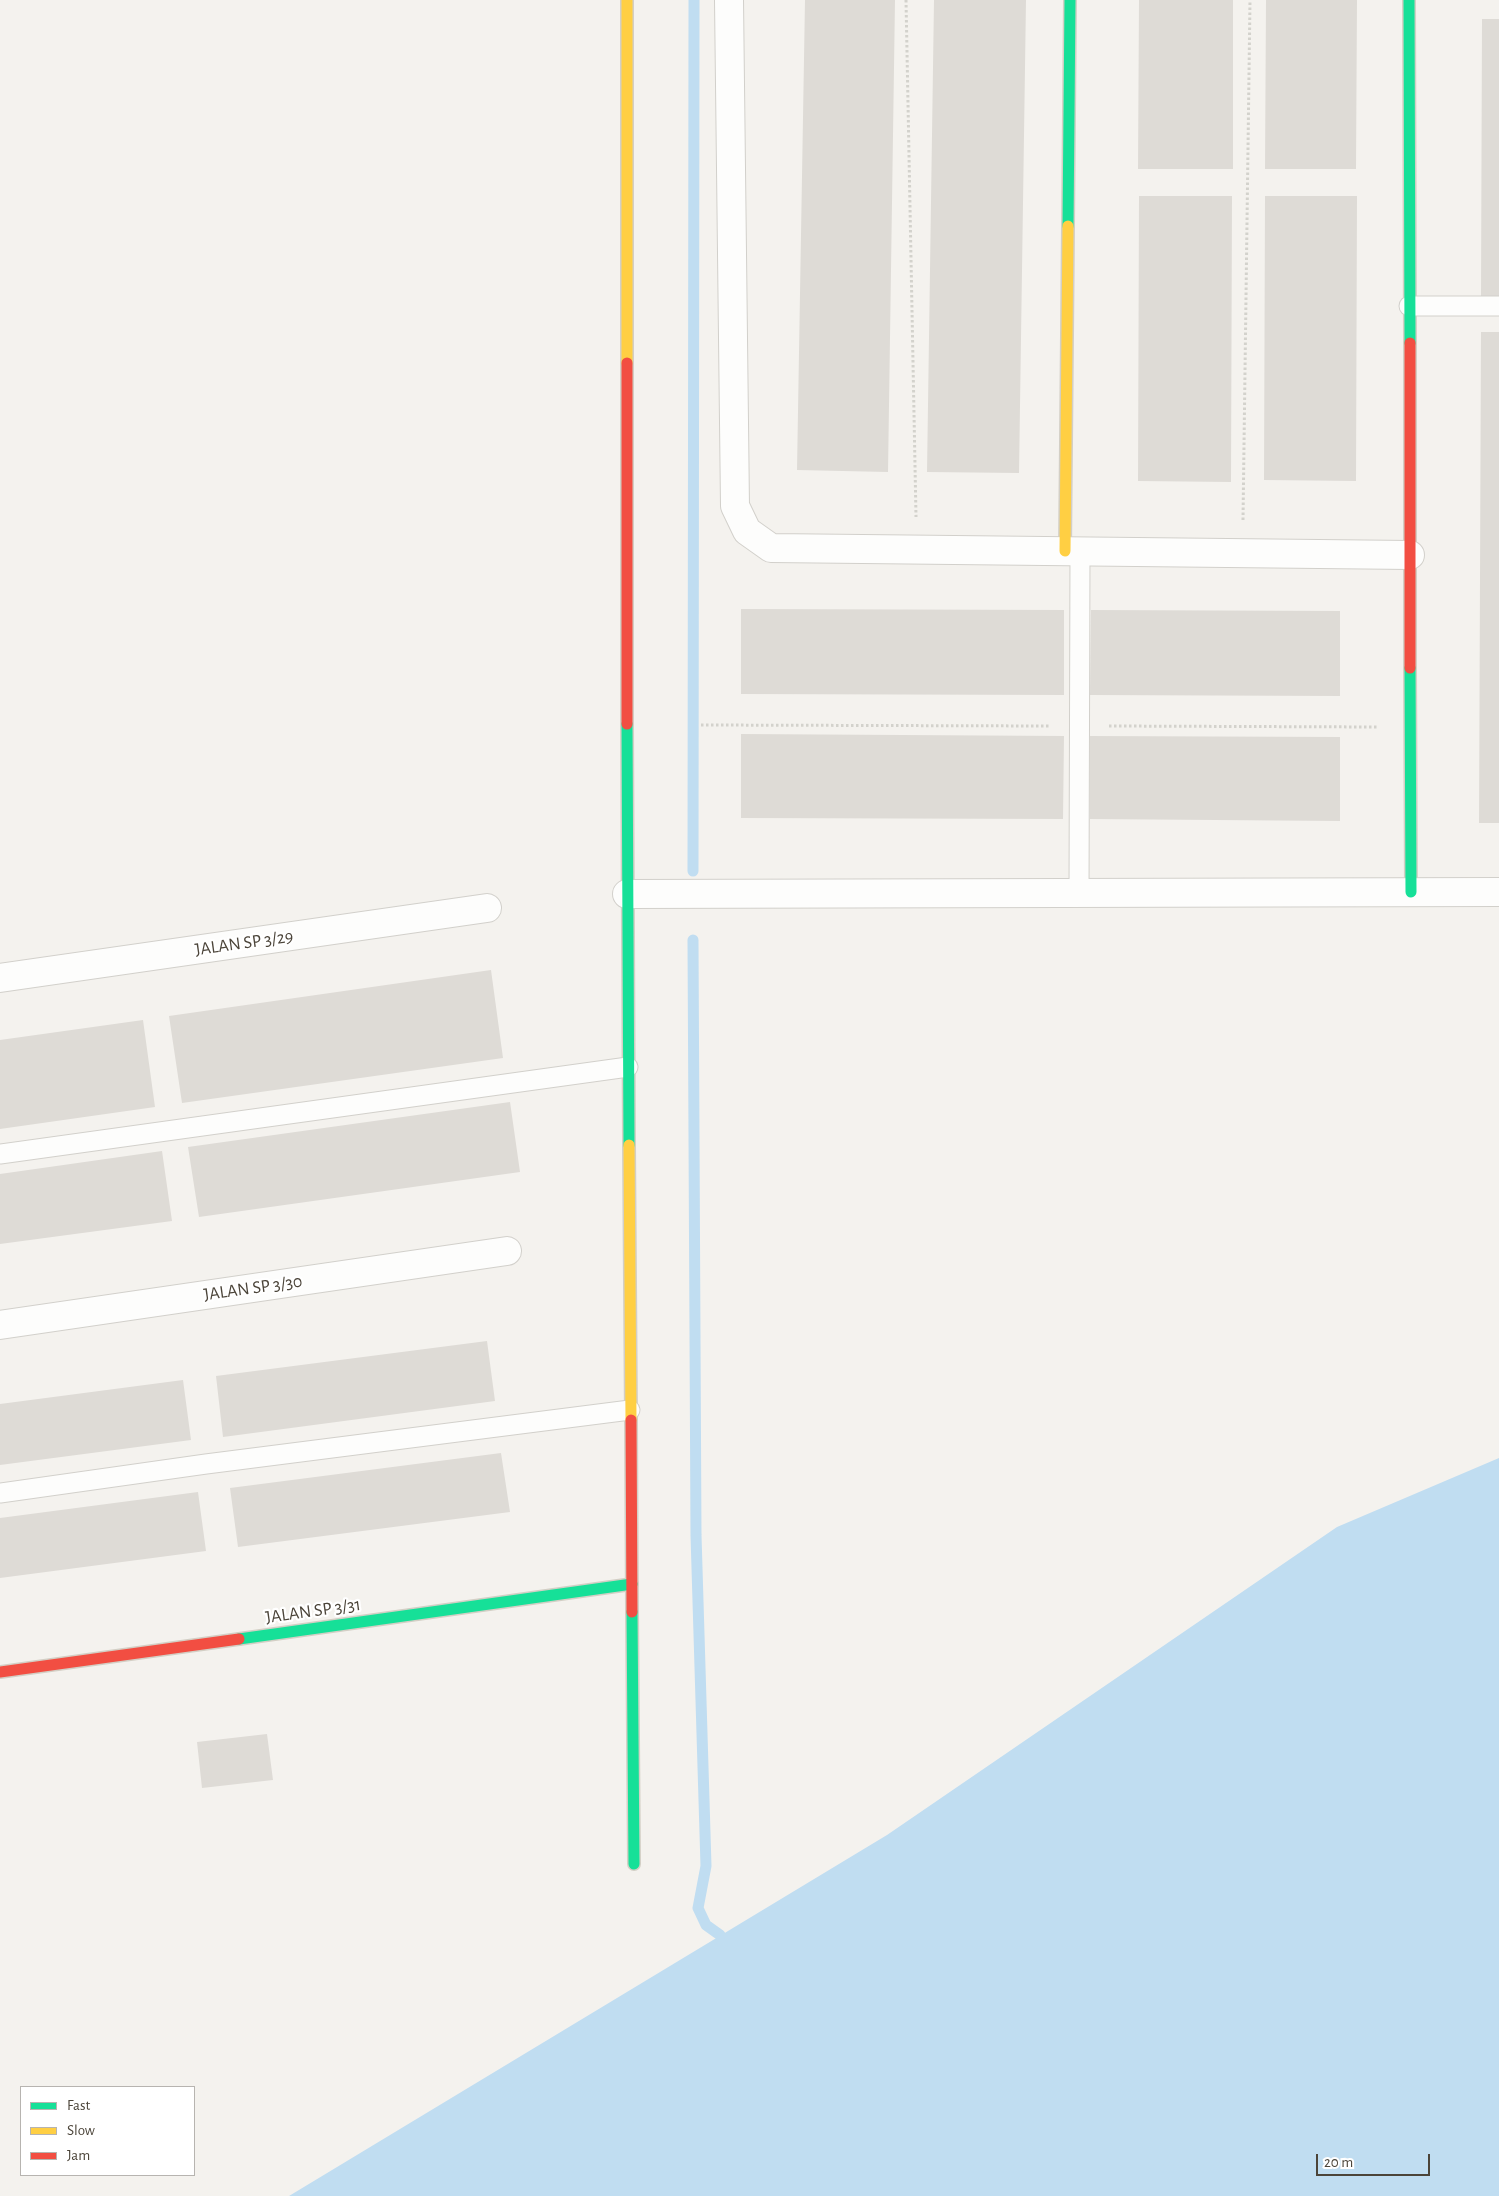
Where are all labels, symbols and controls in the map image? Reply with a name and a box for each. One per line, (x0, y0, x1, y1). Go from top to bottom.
street label: JALAN SP 3/29 (193, 925, 295, 961)
street label: JALAN SP 3/30 (202, 1270, 304, 1306)
street label: JALAN SP 3/31 (264, 1594, 362, 1628)
legend (20, 2086, 195, 2176)
text: Fast (67, 2098, 90, 2113)
text: Slow (67, 2123, 95, 2138)
scale bar (1319, 2144, 1433, 2176)
text: Jam (67, 2148, 90, 2163)
text: 20 m (1324, 2155, 1353, 2170)

